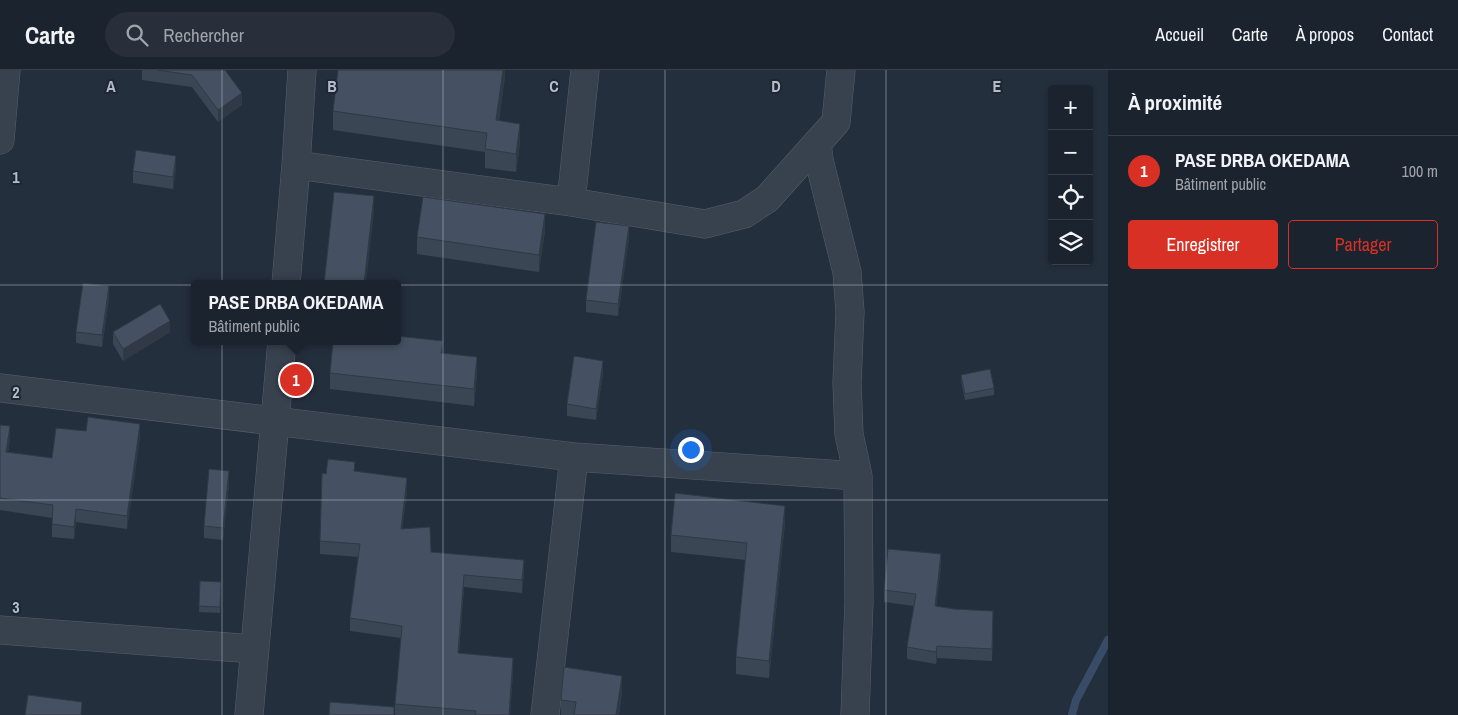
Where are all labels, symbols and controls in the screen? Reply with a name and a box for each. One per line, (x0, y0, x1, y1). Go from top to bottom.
search box (105, 12, 455, 57)
text: Carte (25, 19, 75, 51)
icon: search (123, 21, 151, 49)
text: Rechercher (163, 22, 244, 48)
text: Accueil (1155, 22, 1204, 47)
text: Carte (1232, 22, 1268, 47)
text: À propos (1296, 22, 1354, 47)
text: Contact (1382, 22, 1433, 47)
text: A (106, 75, 116, 97)
text: B (327, 75, 337, 97)
text: C (549, 75, 559, 97)
text: D (771, 75, 781, 97)
text: E (993, 75, 1002, 97)
map controls (1048, 85, 1093, 265)
button: + (1048, 85, 1093, 130)
text: À proximité (1128, 88, 1222, 117)
button: − (1048, 130, 1093, 175)
text: PASE DRBA OKEDAMA (1175, 147, 1350, 173)
text: 1 (1140, 160, 1148, 182)
text: 100 m (1402, 160, 1438, 182)
text: 1 (12, 166, 20, 188)
text: Bâtiment public (1175, 173, 1266, 195)
button: locate (1048, 175, 1093, 220)
button: layers (1048, 220, 1093, 265)
button: Enregistrer (1128, 220, 1278, 269)
button: Partager (1288, 220, 1438, 269)
popup (191, 280, 401, 345)
text: PASE DRBA OKEDAMA (209, 289, 383, 315)
text: Bâtiment public (209, 315, 300, 337)
pin: 1 (280, 361, 312, 399)
text: 2 (12, 381, 20, 403)
your location (678, 437, 704, 463)
text: 3 (12, 596, 20, 618)

